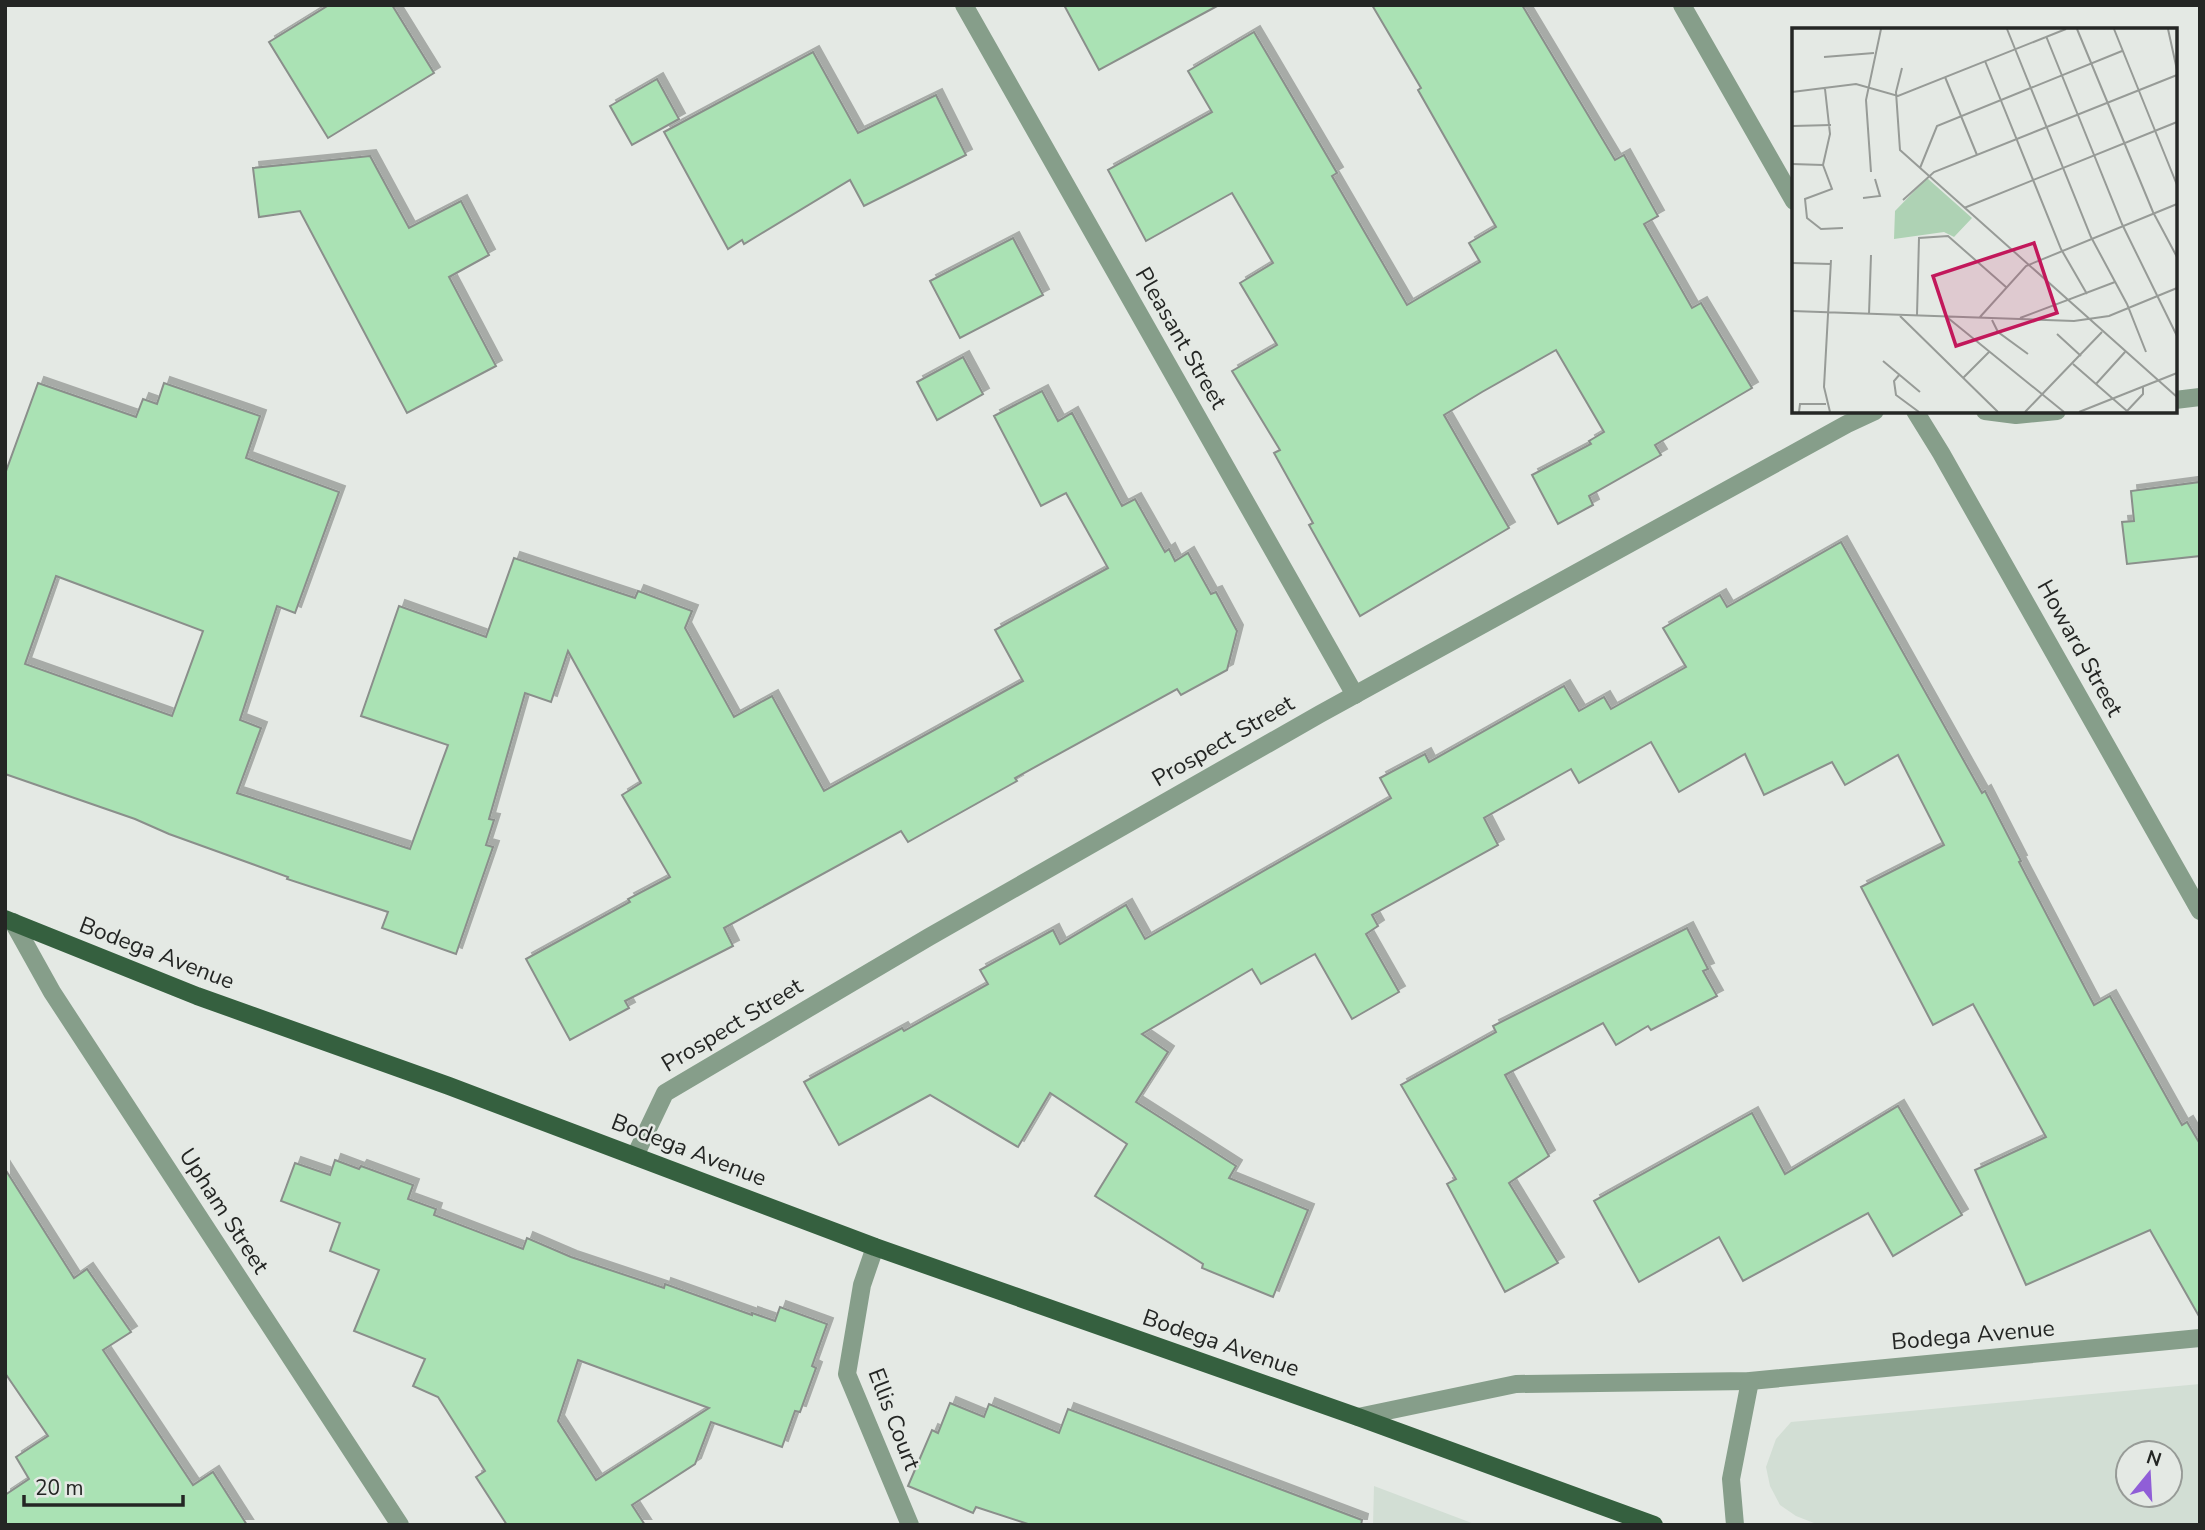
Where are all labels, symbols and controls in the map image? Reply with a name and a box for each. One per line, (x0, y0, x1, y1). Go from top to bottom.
inset map (1792, 28, 2177, 413)
street label: Pleasant Street (1128, 262, 1235, 415)
street label: Howard Street (2030, 574, 2131, 723)
street label: Prospect Street (1146, 687, 1301, 794)
street label: Bodega Avenue (75, 909, 239, 997)
street label: Prospect Street (656, 970, 809, 1079)
street label: Bodega Avenue (607, 1106, 771, 1194)
street label: Upham Street (172, 1142, 277, 1281)
street label: Bodega Avenue (1138, 1302, 1304, 1384)
street label: Bodega Avenue (1890, 1312, 2056, 1358)
street label: Ellis Court (860, 1364, 928, 1475)
north arrow (2114, 1439, 2184, 1509)
text: N (2143, 1444, 2165, 1473)
scale bar (24, 1464, 184, 1508)
text: 20 m (35, 1474, 84, 1502)

